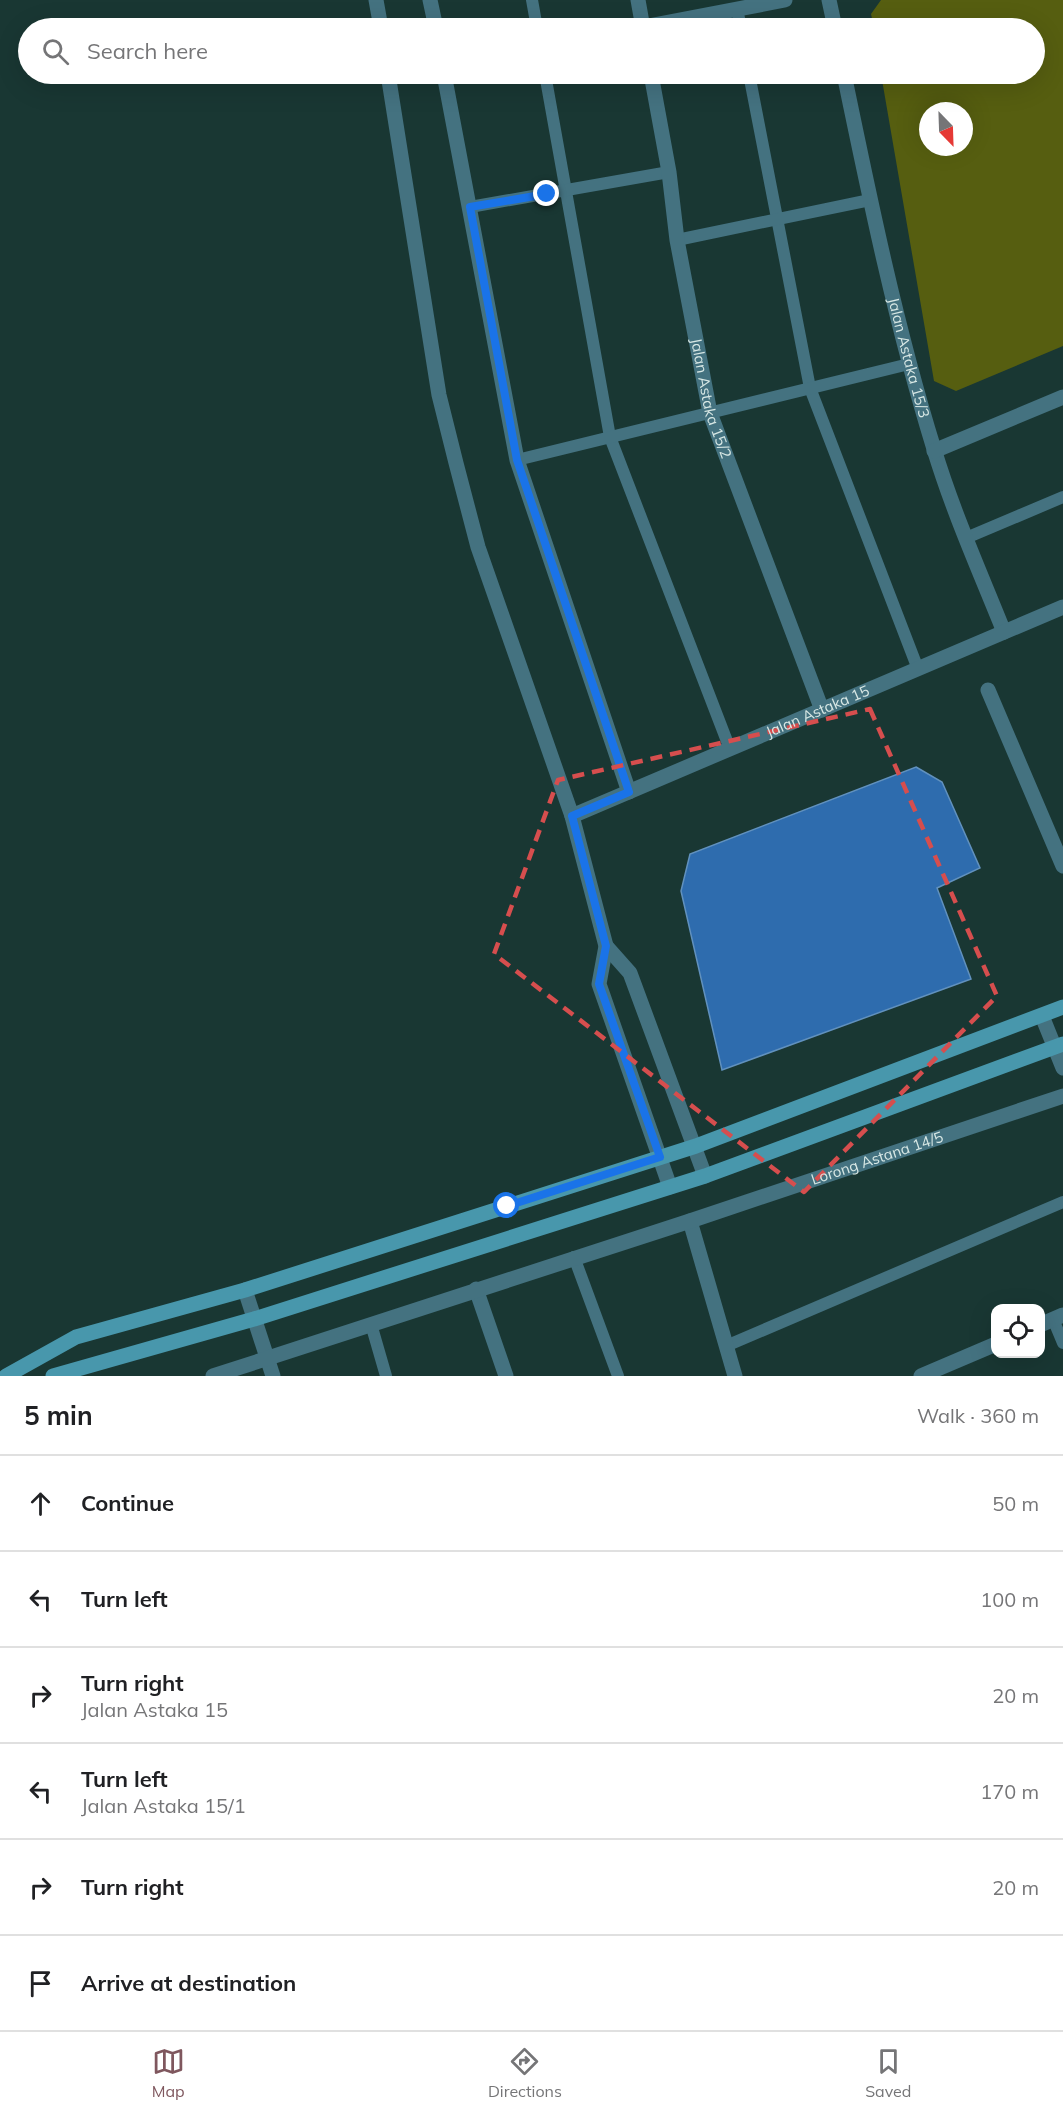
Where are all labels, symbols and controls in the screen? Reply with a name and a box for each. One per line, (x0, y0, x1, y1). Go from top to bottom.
search box (18, 18, 1045, 84)
icon: search (39, 35, 72, 68)
text: Search here (87, 37, 208, 65)
north arrow (919, 102, 973, 156)
route end (533, 180, 559, 206)
street label: Jalan Astaka 15/3 (884, 295, 934, 420)
street label: Jalan Astaka 15/2 (687, 336, 736, 461)
street label: Jalan Astaka 15 (763, 681, 872, 741)
street label: Lorong Astana 14/5 (809, 1127, 946, 1189)
route start (493, 1192, 519, 1218)
map controls (991, 1304, 1045, 1358)
button: locate (991, 1304, 1045, 1358)
text: 5 min (24, 1399, 93, 1432)
text: Walk · 360 m (917, 1403, 1039, 1428)
icon: ahead (24, 1487, 57, 1520)
text: Continue (81, 1489, 174, 1517)
text: 50 m (992, 1491, 1039, 1516)
icon: left (24, 1583, 57, 1616)
text: Turn left (81, 1585, 168, 1613)
text: 100 m (980, 1587, 1039, 1612)
text: Turn right (81, 1669, 184, 1697)
icon: right (24, 1679, 57, 1712)
text: 20 m (992, 1683, 1039, 1708)
text: Jalan Astaka 15 (81, 1697, 228, 1722)
text: Turn left (81, 1765, 168, 1793)
icon: left (24, 1775, 57, 1808)
text: 170 m (980, 1779, 1039, 1804)
text: Jalan Astaka 15/1 (81, 1793, 246, 1818)
icon: right (24, 1871, 57, 1904)
text: Turn right (81, 1873, 184, 1901)
text: 20 m (992, 1875, 1039, 1900)
icon: arrive (24, 1967, 57, 2000)
text: Arrive at destination (81, 1969, 296, 1997)
tab: Map (152, 2045, 185, 2101)
tab: Directions (488, 2045, 562, 2101)
tab: Saved (865, 2045, 911, 2101)

